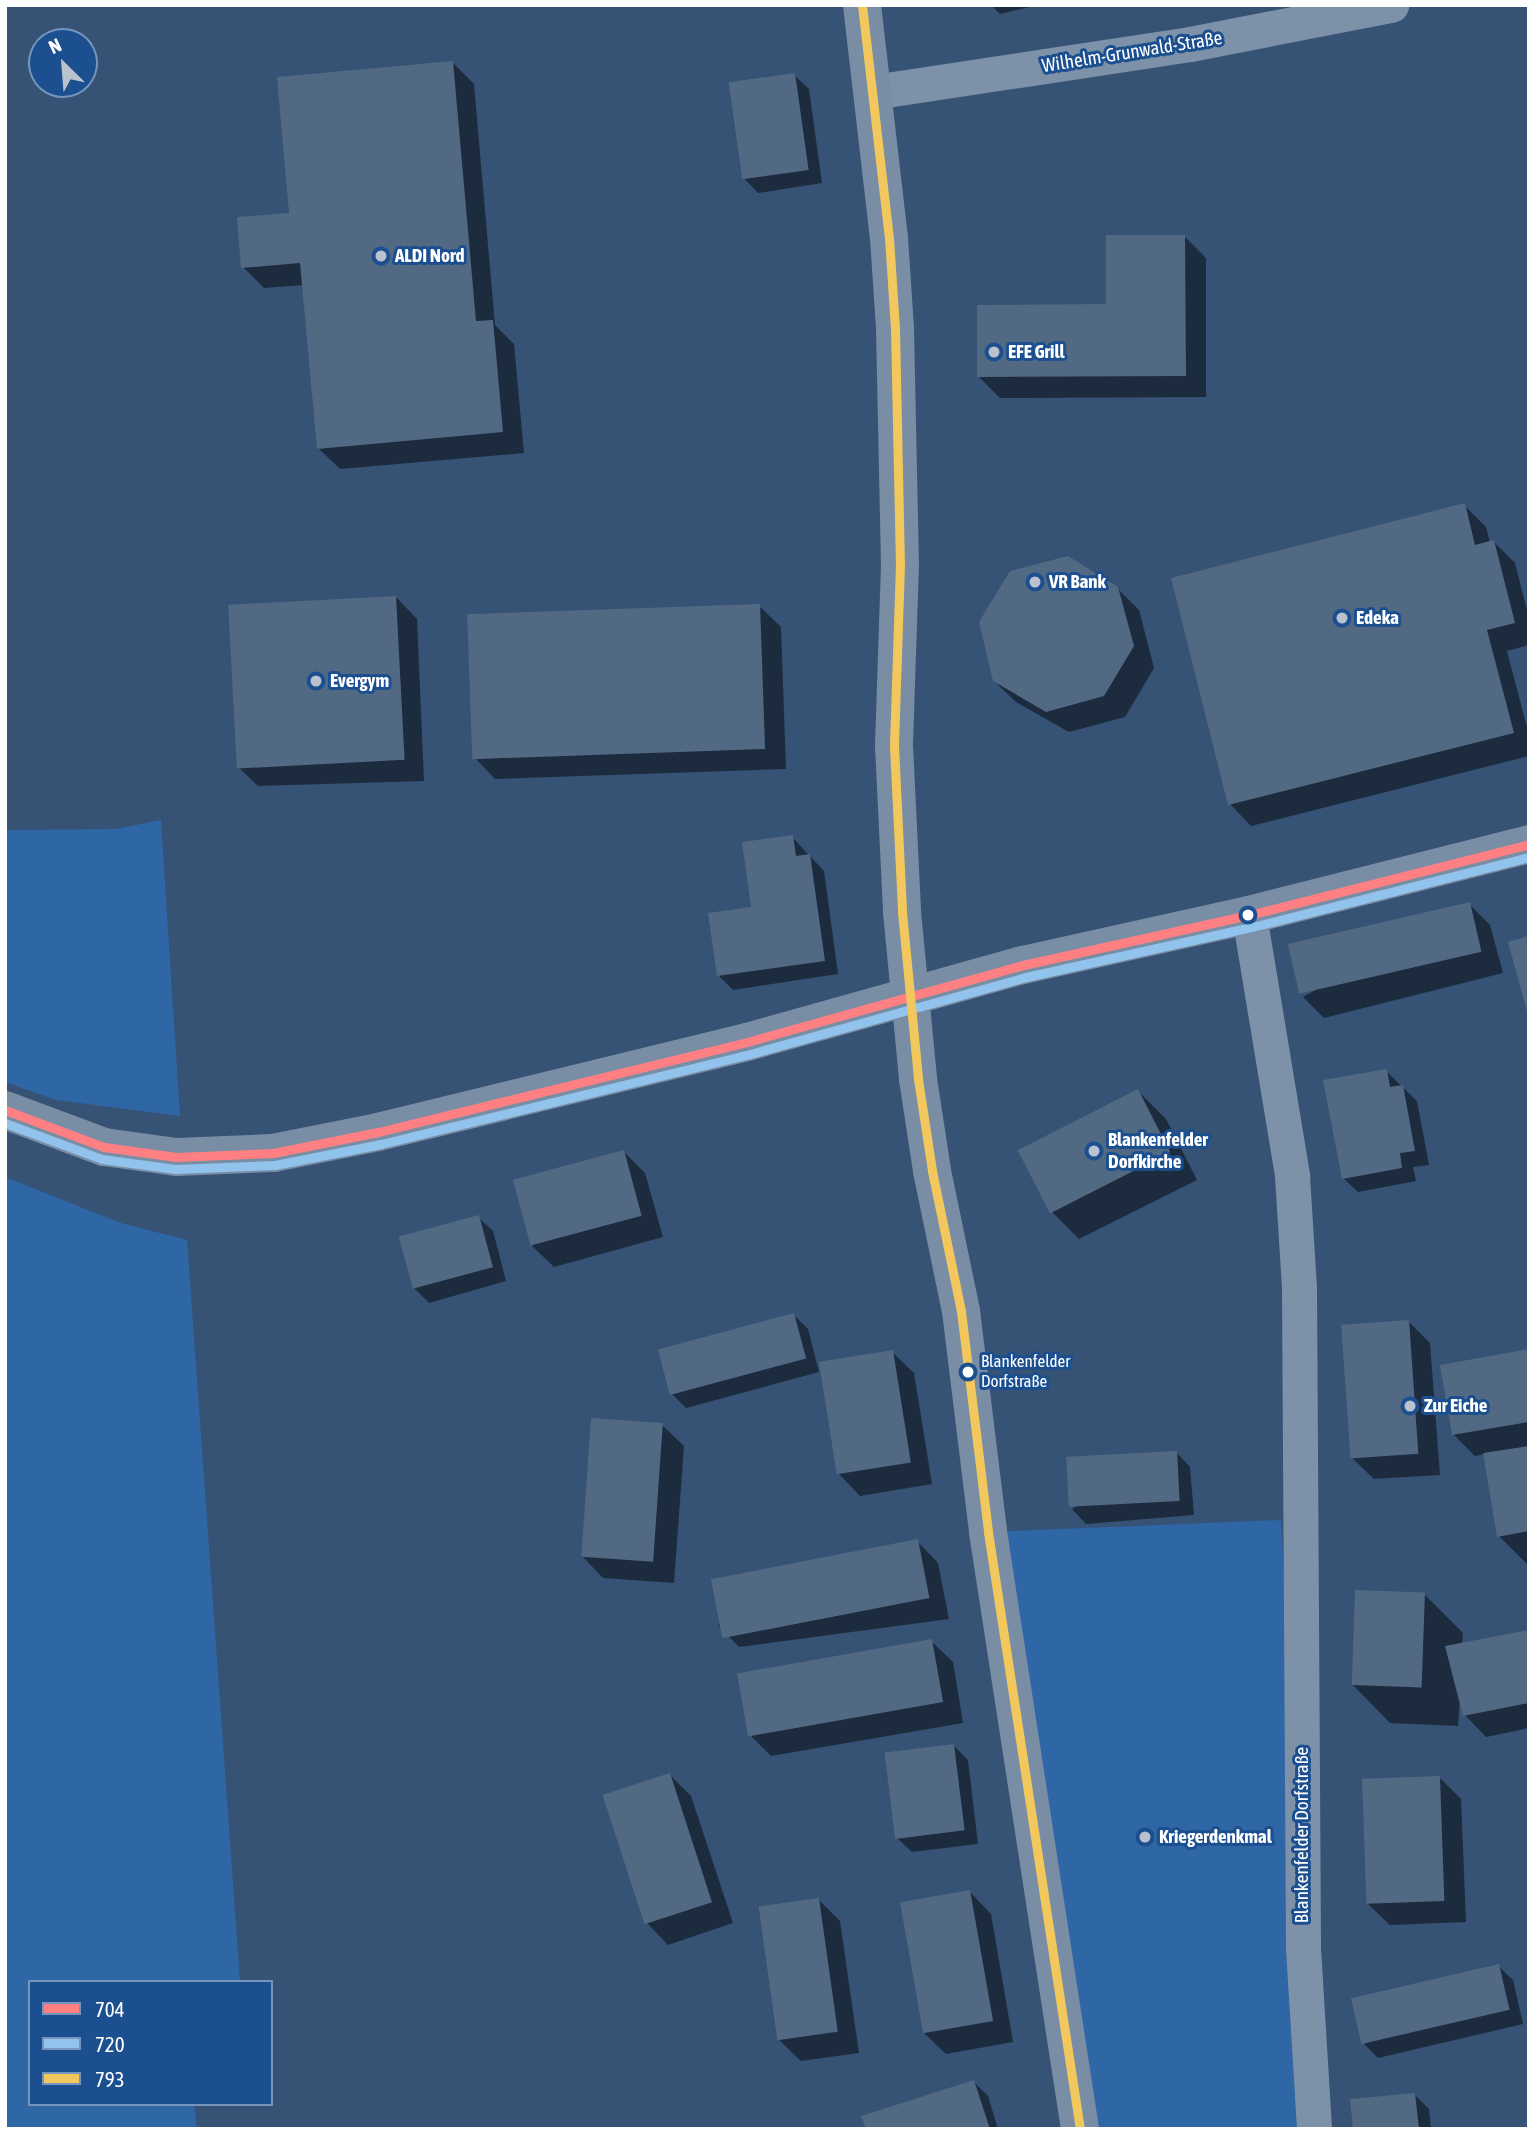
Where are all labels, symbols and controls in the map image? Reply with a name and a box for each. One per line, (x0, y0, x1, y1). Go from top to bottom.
street label: Wilhelm-Grunwald-Straße (1040, 26, 1224, 78)
north arrow (28, 28, 98, 98)
text: N (45, 33, 65, 58)
place label: ALDI Nord (395, 245, 465, 267)
marker: ALDI Nord (373, 248, 389, 264)
place label: EFE Grill (1008, 341, 1065, 363)
marker: EFE Grill (986, 344, 1002, 360)
place label: VR Bank (1049, 571, 1106, 593)
marker: VR Bank (1027, 574, 1043, 590)
place label: Edeka (1356, 607, 1399, 629)
marker: Edeka (1334, 610, 1350, 626)
place label: Evergym (330, 670, 389, 692)
marker: Evergym (308, 673, 324, 689)
unlabelled marker (1241, 908, 1255, 922)
place label: Blankenfelder Dorfkirche (1108, 1129, 1208, 1173)
marker: Blankenfelder Dorfkirche (1086, 1143, 1102, 1159)
place label: Blankenfelder Dorfstraße (981, 1352, 1070, 1392)
marker: Blankenfelder Dorfstraße (961, 1365, 975, 1379)
place label: Zur Eiche (1424, 1395, 1487, 1417)
marker: Zur Eiche (1402, 1398, 1418, 1414)
street label: Blankenfelder Dorfstraße (1291, 1747, 1313, 1923)
place label: Kriegerdenkmal (1159, 1826, 1272, 1848)
marker: Kriegerdenkmal (1137, 1829, 1153, 1845)
legend (28, 1980, 273, 2106)
text: 704 (95, 1997, 125, 2021)
text: 720 (95, 2032, 125, 2056)
text: 793 (95, 2067, 125, 2091)

